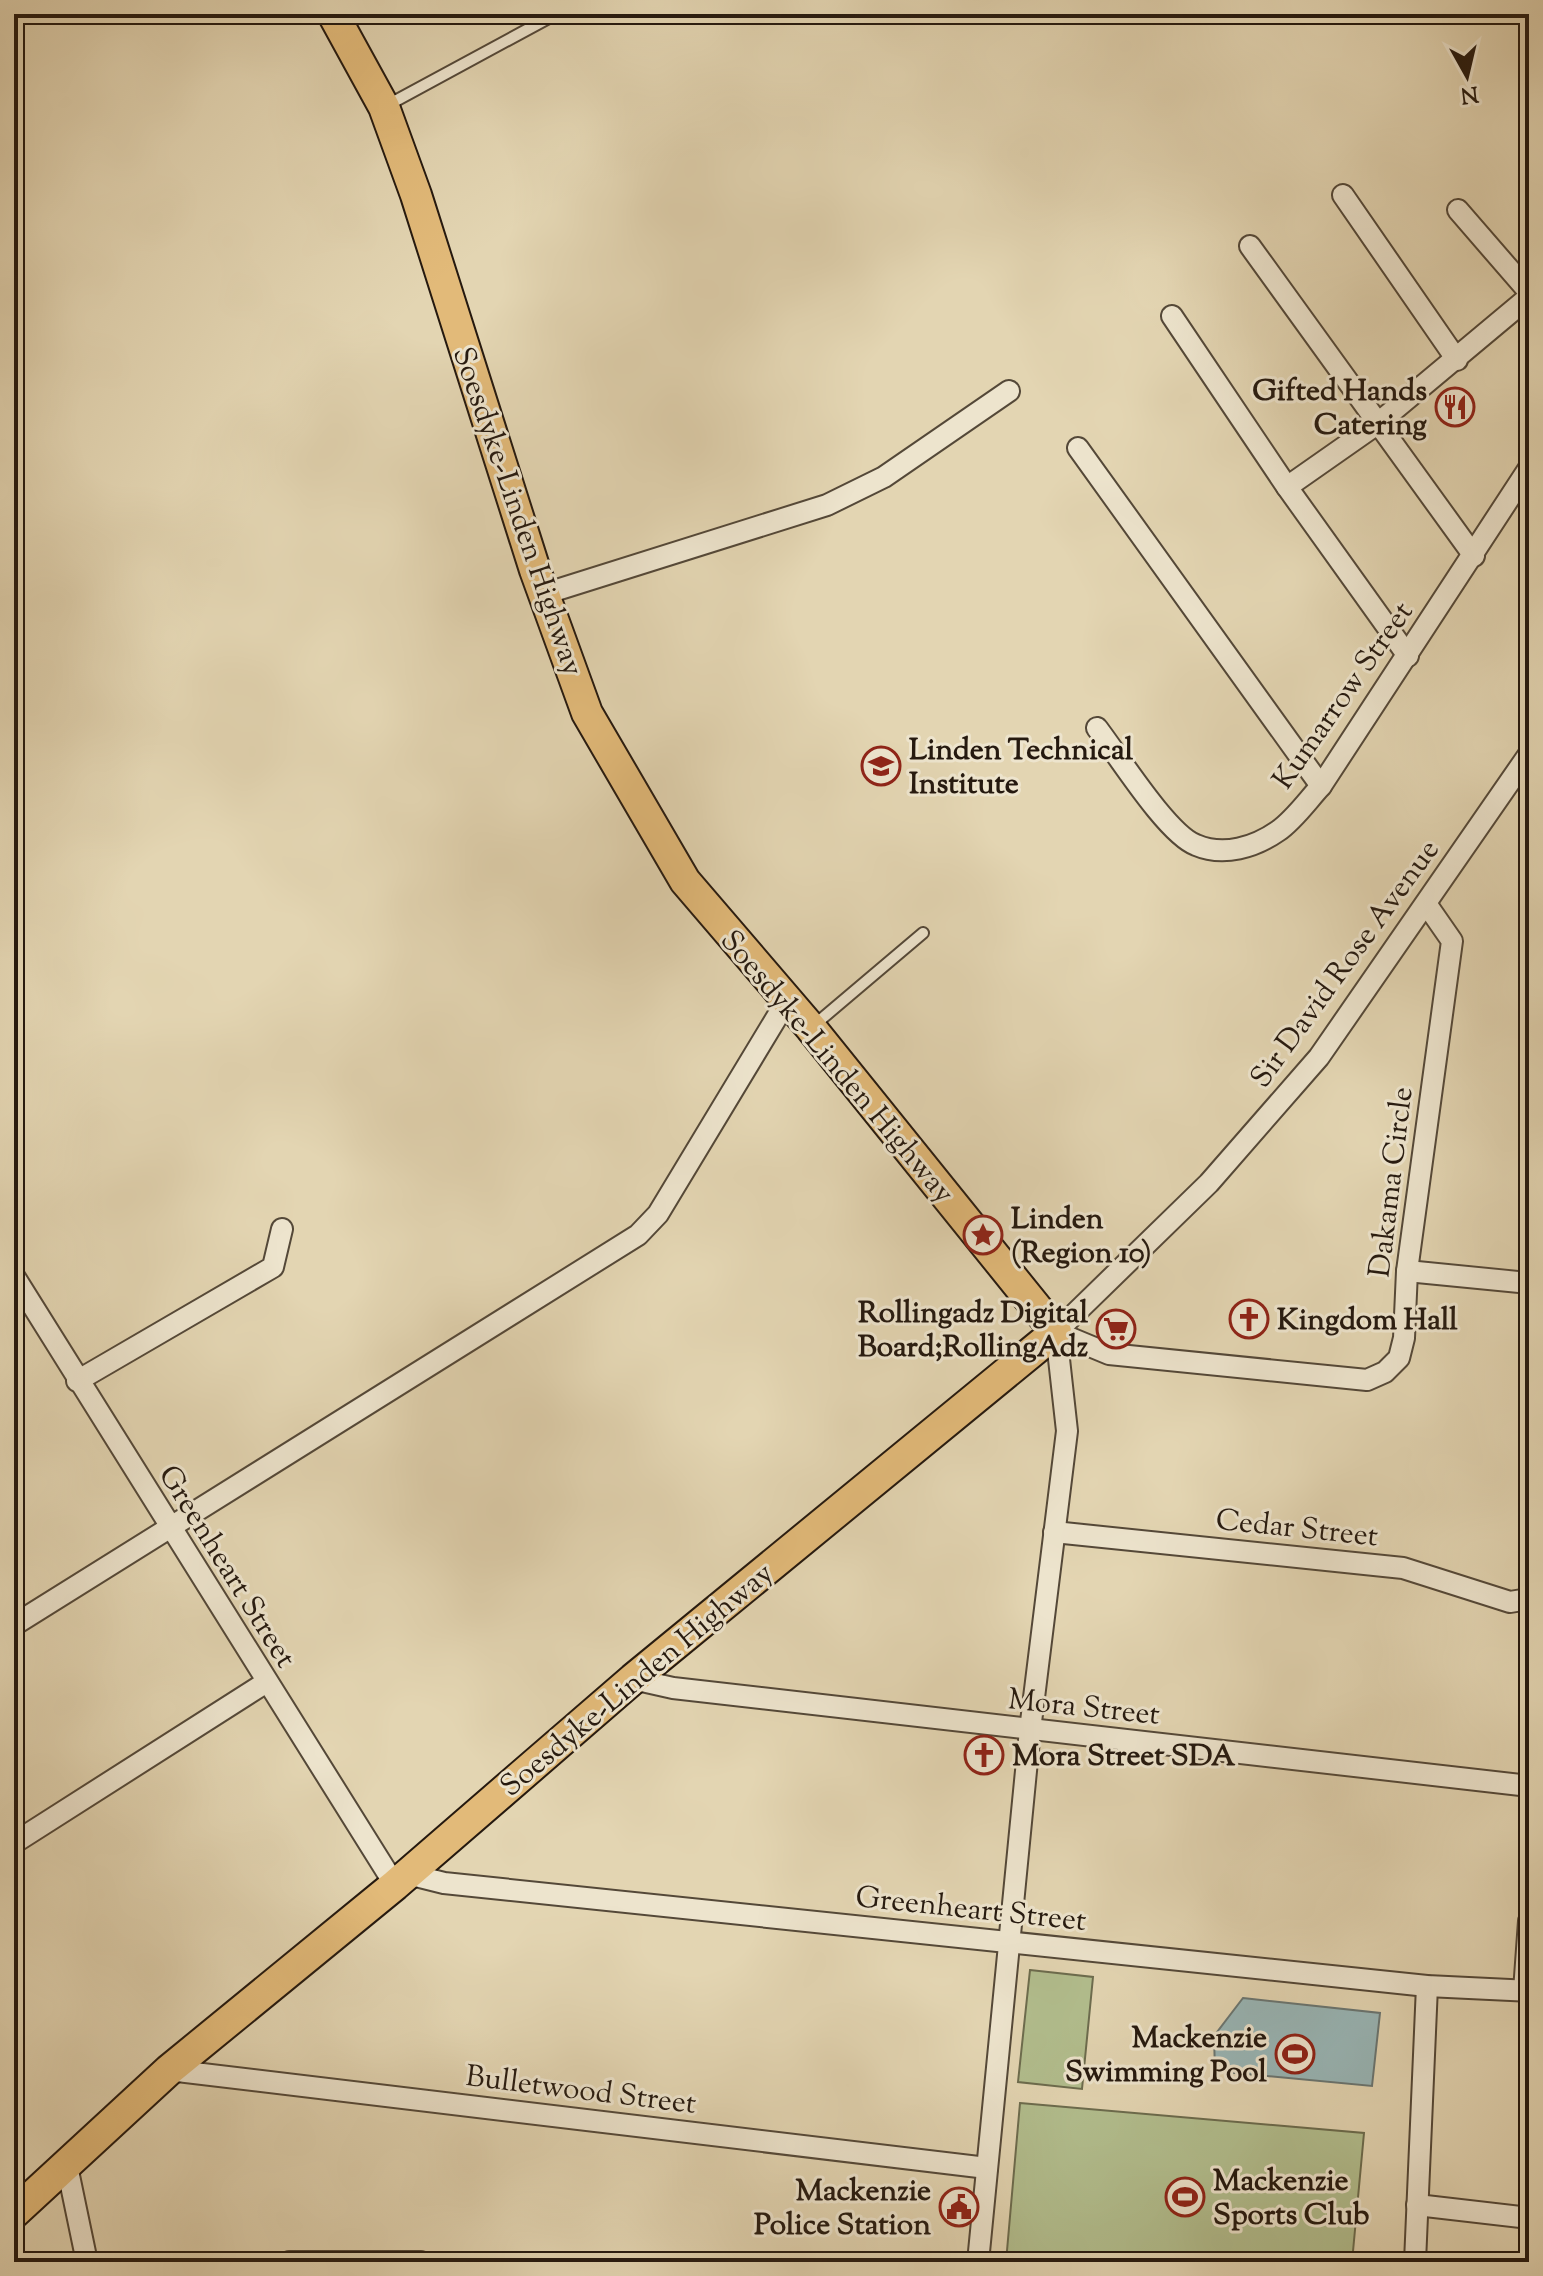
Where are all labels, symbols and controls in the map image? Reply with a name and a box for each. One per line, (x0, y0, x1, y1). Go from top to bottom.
north arrow (1427, 36, 1507, 116)
text: N (1458, 76, 1480, 110)
street label: Soesdyke-Linden Highway (440, 342, 593, 682)
place label: Gifted Hands Catering (1252, 371, 1427, 448)
restaurant icon: Gifted Hands Catering (1434, 386, 1476, 428)
street label: Kumarrow Street (1263, 594, 1425, 799)
place label: Linden Technical Institute (909, 730, 1134, 807)
school or university icon: Linden Technical Institute (860, 745, 902, 787)
street label: Sir David Rose Avenue (1241, 831, 1451, 1098)
street label: Soesdyke-Linden Highway (709, 922, 964, 1214)
street label: Dakama Circle (1359, 1085, 1425, 1280)
place label: Linden (Region 10) (1011, 1199, 1152, 1276)
place icon: Linden (Region 10) (962, 1214, 1004, 1256)
place label: Rollingadz Digital Board;RollingAdz (858, 1293, 1089, 1370)
church icon: Kingdom Hall (1228, 1298, 1270, 1340)
place label: Kingdom Hall (1277, 1300, 1458, 1343)
supermarket icon: Rollingadz Digital Board;RollingAdz (1095, 1308, 1137, 1350)
street label: Greenheart Street (146, 1458, 305, 1677)
street label: Cedar Street (1214, 1500, 1380, 1559)
street label: Soesdyke-Linden Highway (492, 1553, 784, 1808)
street label: Mora Street (1006, 1679, 1162, 1738)
church icon: Mora Street SDA (963, 1734, 1005, 1776)
place label: Mora Street SDA (1012, 1736, 1236, 1779)
street label: Greenheart Street (853, 1877, 1088, 1944)
place label: Mackenzie Swimming Pool (1065, 2018, 1268, 2095)
sports icon: Mackenzie Swimming Pool (1274, 2033, 1316, 2075)
street label: Bulletwood Street (463, 2056, 698, 2127)
place label: Mackenzie Sports Club (1213, 2161, 1369, 2238)
place label: Mackenzie Police Station (754, 2171, 931, 2248)
sports icon: Mackenzie Sports Club (1164, 2176, 1206, 2218)
public building icon: Mackenzie Police Station (938, 2186, 980, 2228)

